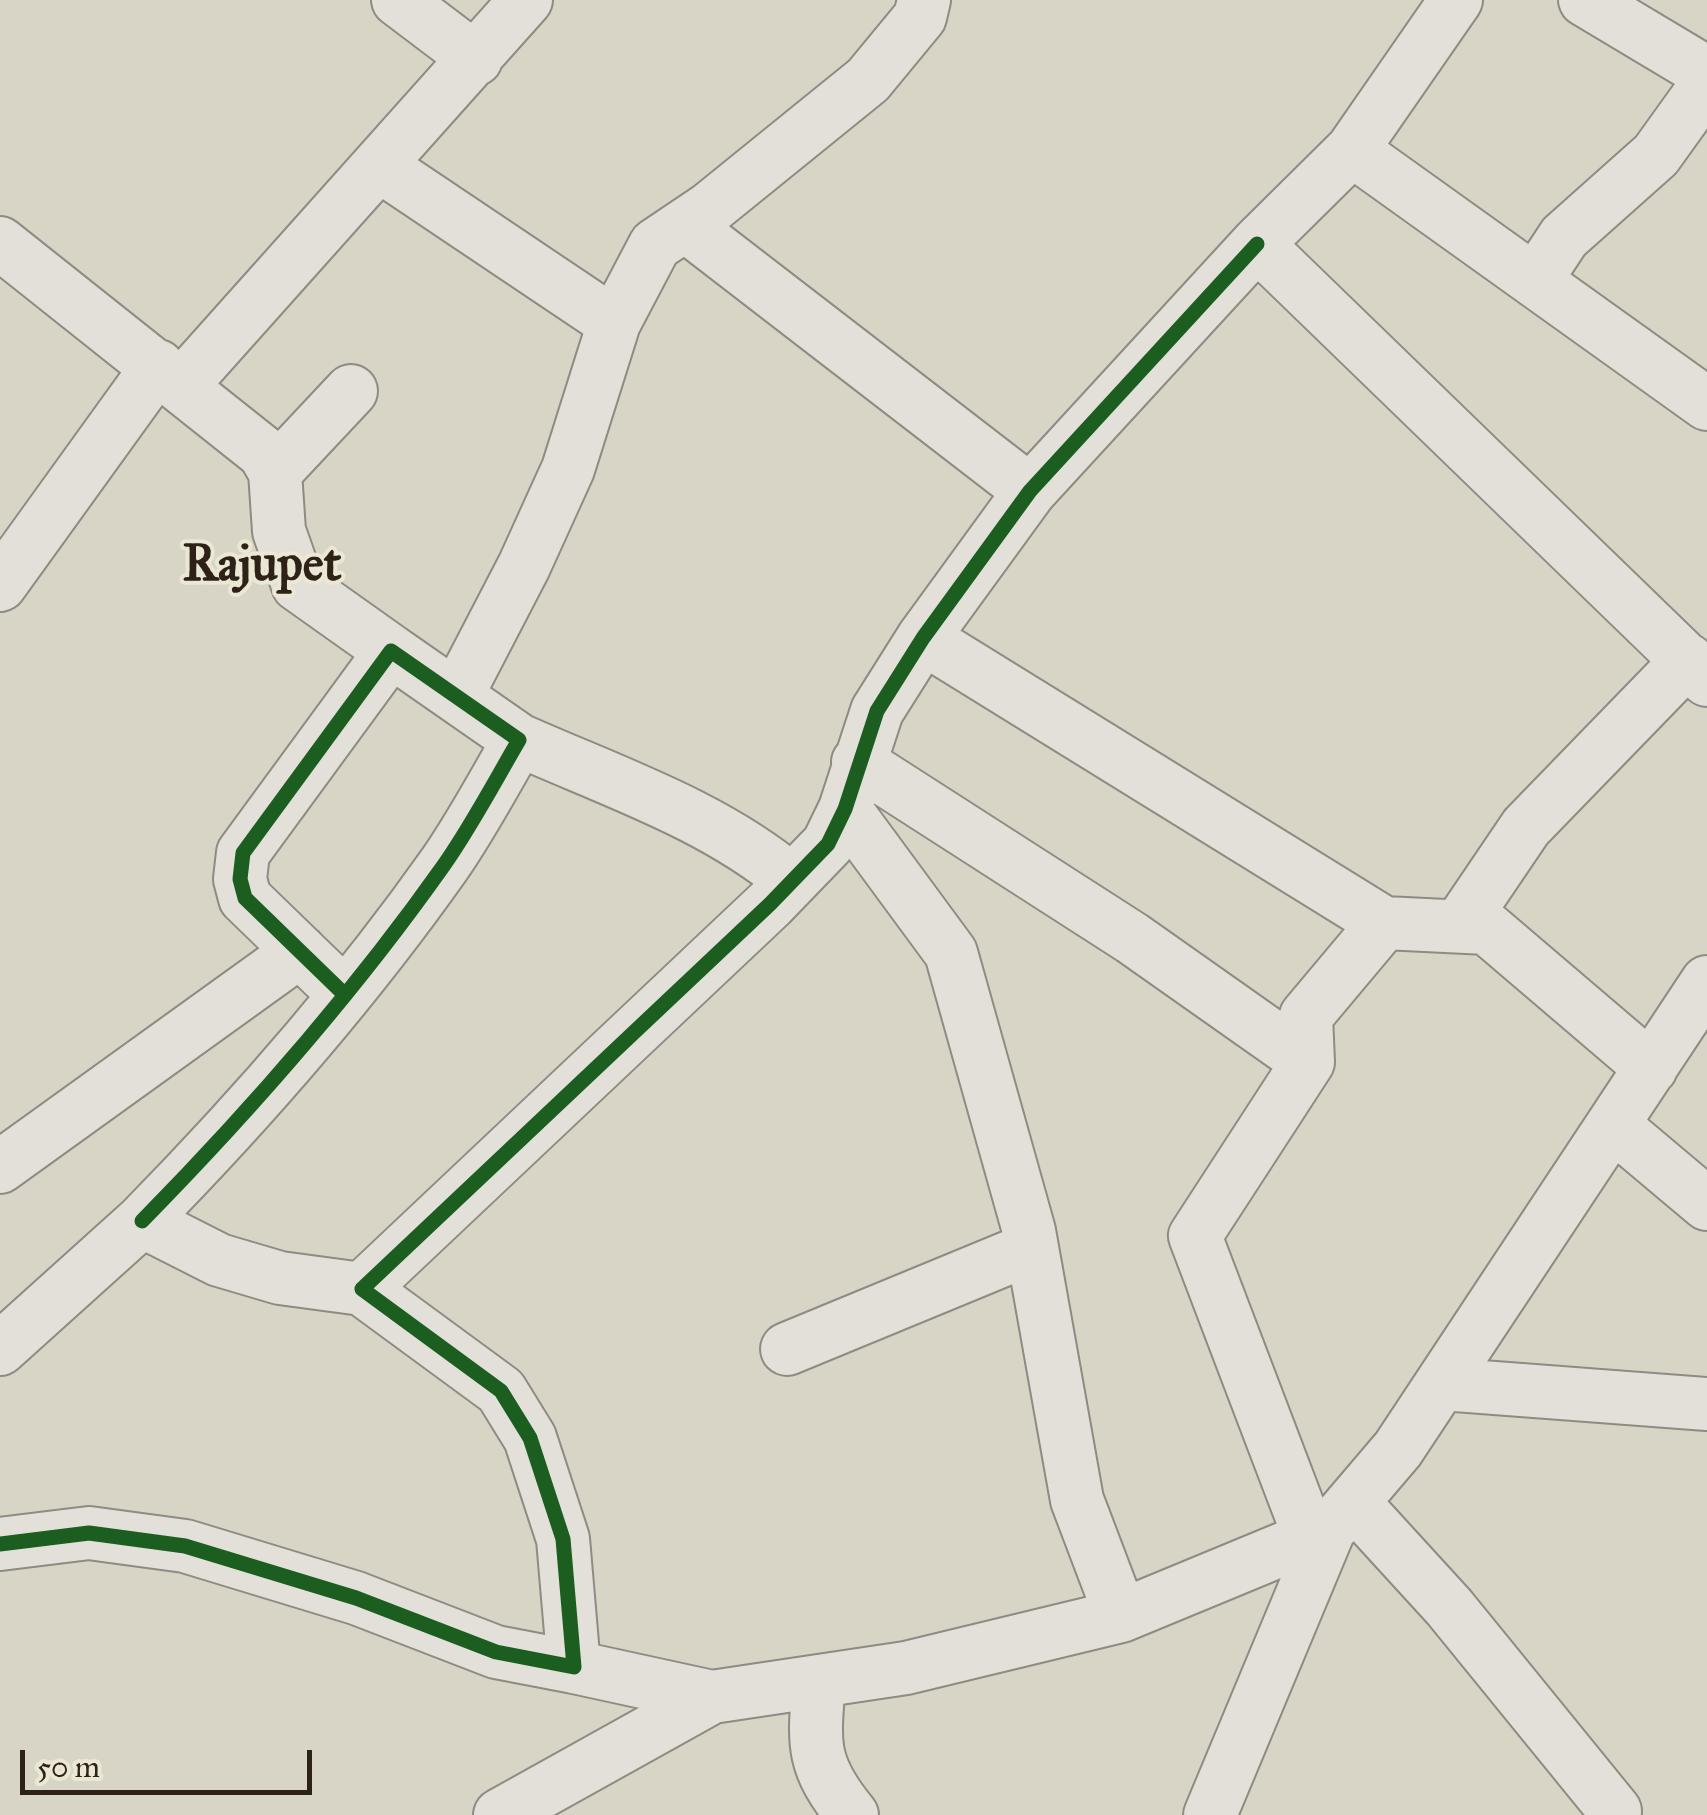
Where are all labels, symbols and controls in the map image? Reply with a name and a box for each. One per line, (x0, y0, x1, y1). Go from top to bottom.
district label: Rajupet (183, 538, 341, 598)
scale bar (25, 1730, 318, 1792)
text: 50 m (37, 1749, 100, 1785)

